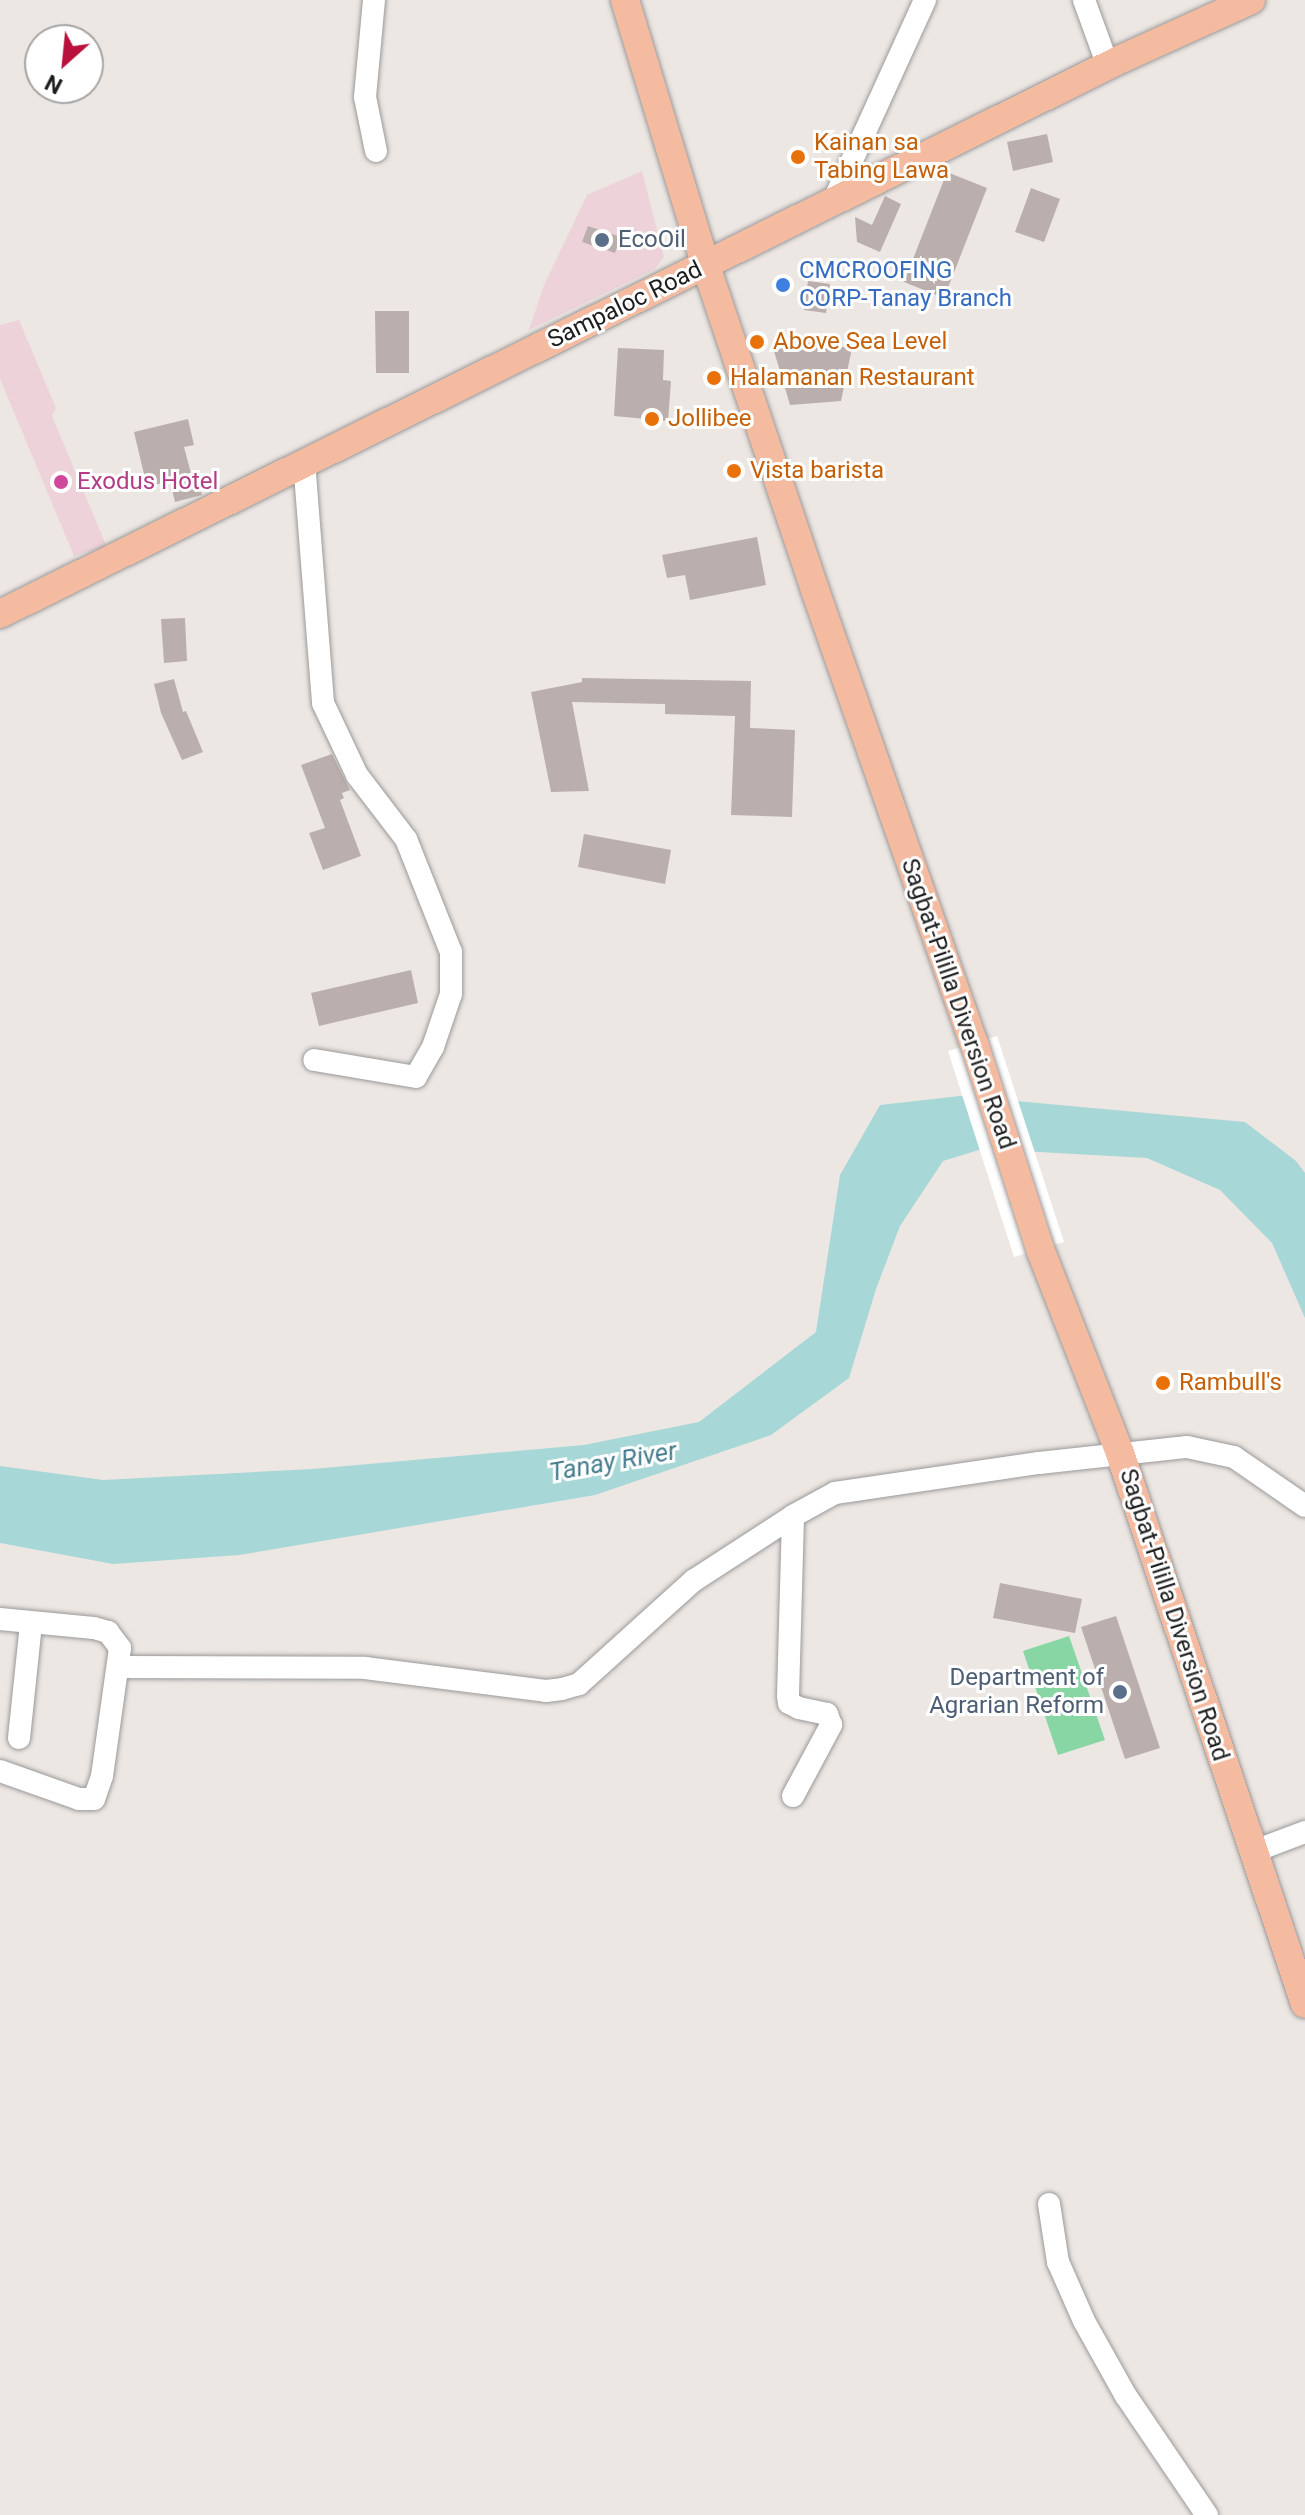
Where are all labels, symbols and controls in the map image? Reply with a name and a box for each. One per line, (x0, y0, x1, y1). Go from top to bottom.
north arrow (24, 24, 104, 104)
text: N (41, 69, 66, 99)
place label: Kainan sa Tabing Lawa (814, 129, 949, 185)
marker: Kainan sa Tabing Lawa (789, 148, 807, 166)
place label: EcoOil (618, 226, 686, 254)
marker: EcoOil (593, 231, 611, 249)
street label: Sampaloc Road (543, 255, 707, 355)
place label: CMCROOFING CORP-Tanay Branch (799, 257, 1012, 313)
marker: CMCROOFING CORP-Tanay Branch (774, 276, 792, 294)
place label: Above Sea Level (773, 328, 947, 356)
marker: Above Sea Level (748, 333, 766, 351)
place label: Halamanan Restaurant (730, 364, 975, 392)
marker: Halamanan Restaurant (705, 369, 723, 387)
place label: Jollibee (668, 405, 751, 433)
marker: Jollibee (643, 410, 661, 428)
place label: Vista barista (750, 457, 884, 485)
marker: Vista barista (725, 462, 743, 480)
place label: Exodus Hotel (77, 468, 218, 496)
marker: Exodus Hotel (52, 473, 70, 491)
street label: Sagbat-Pililla Diversion Road (895, 855, 1021, 1153)
place label: Rambull's (1179, 1369, 1282, 1397)
marker: Rambull's (1154, 1374, 1172, 1392)
water label: Tanay River (547, 1435, 679, 1489)
street label: Sagbat-Pililla Diversion Road (1113, 1465, 1235, 1765)
place label: Department of Agrarian Reform (929, 1664, 1104, 1720)
marker: Department of Agrarian Reform (1111, 1683, 1129, 1701)

